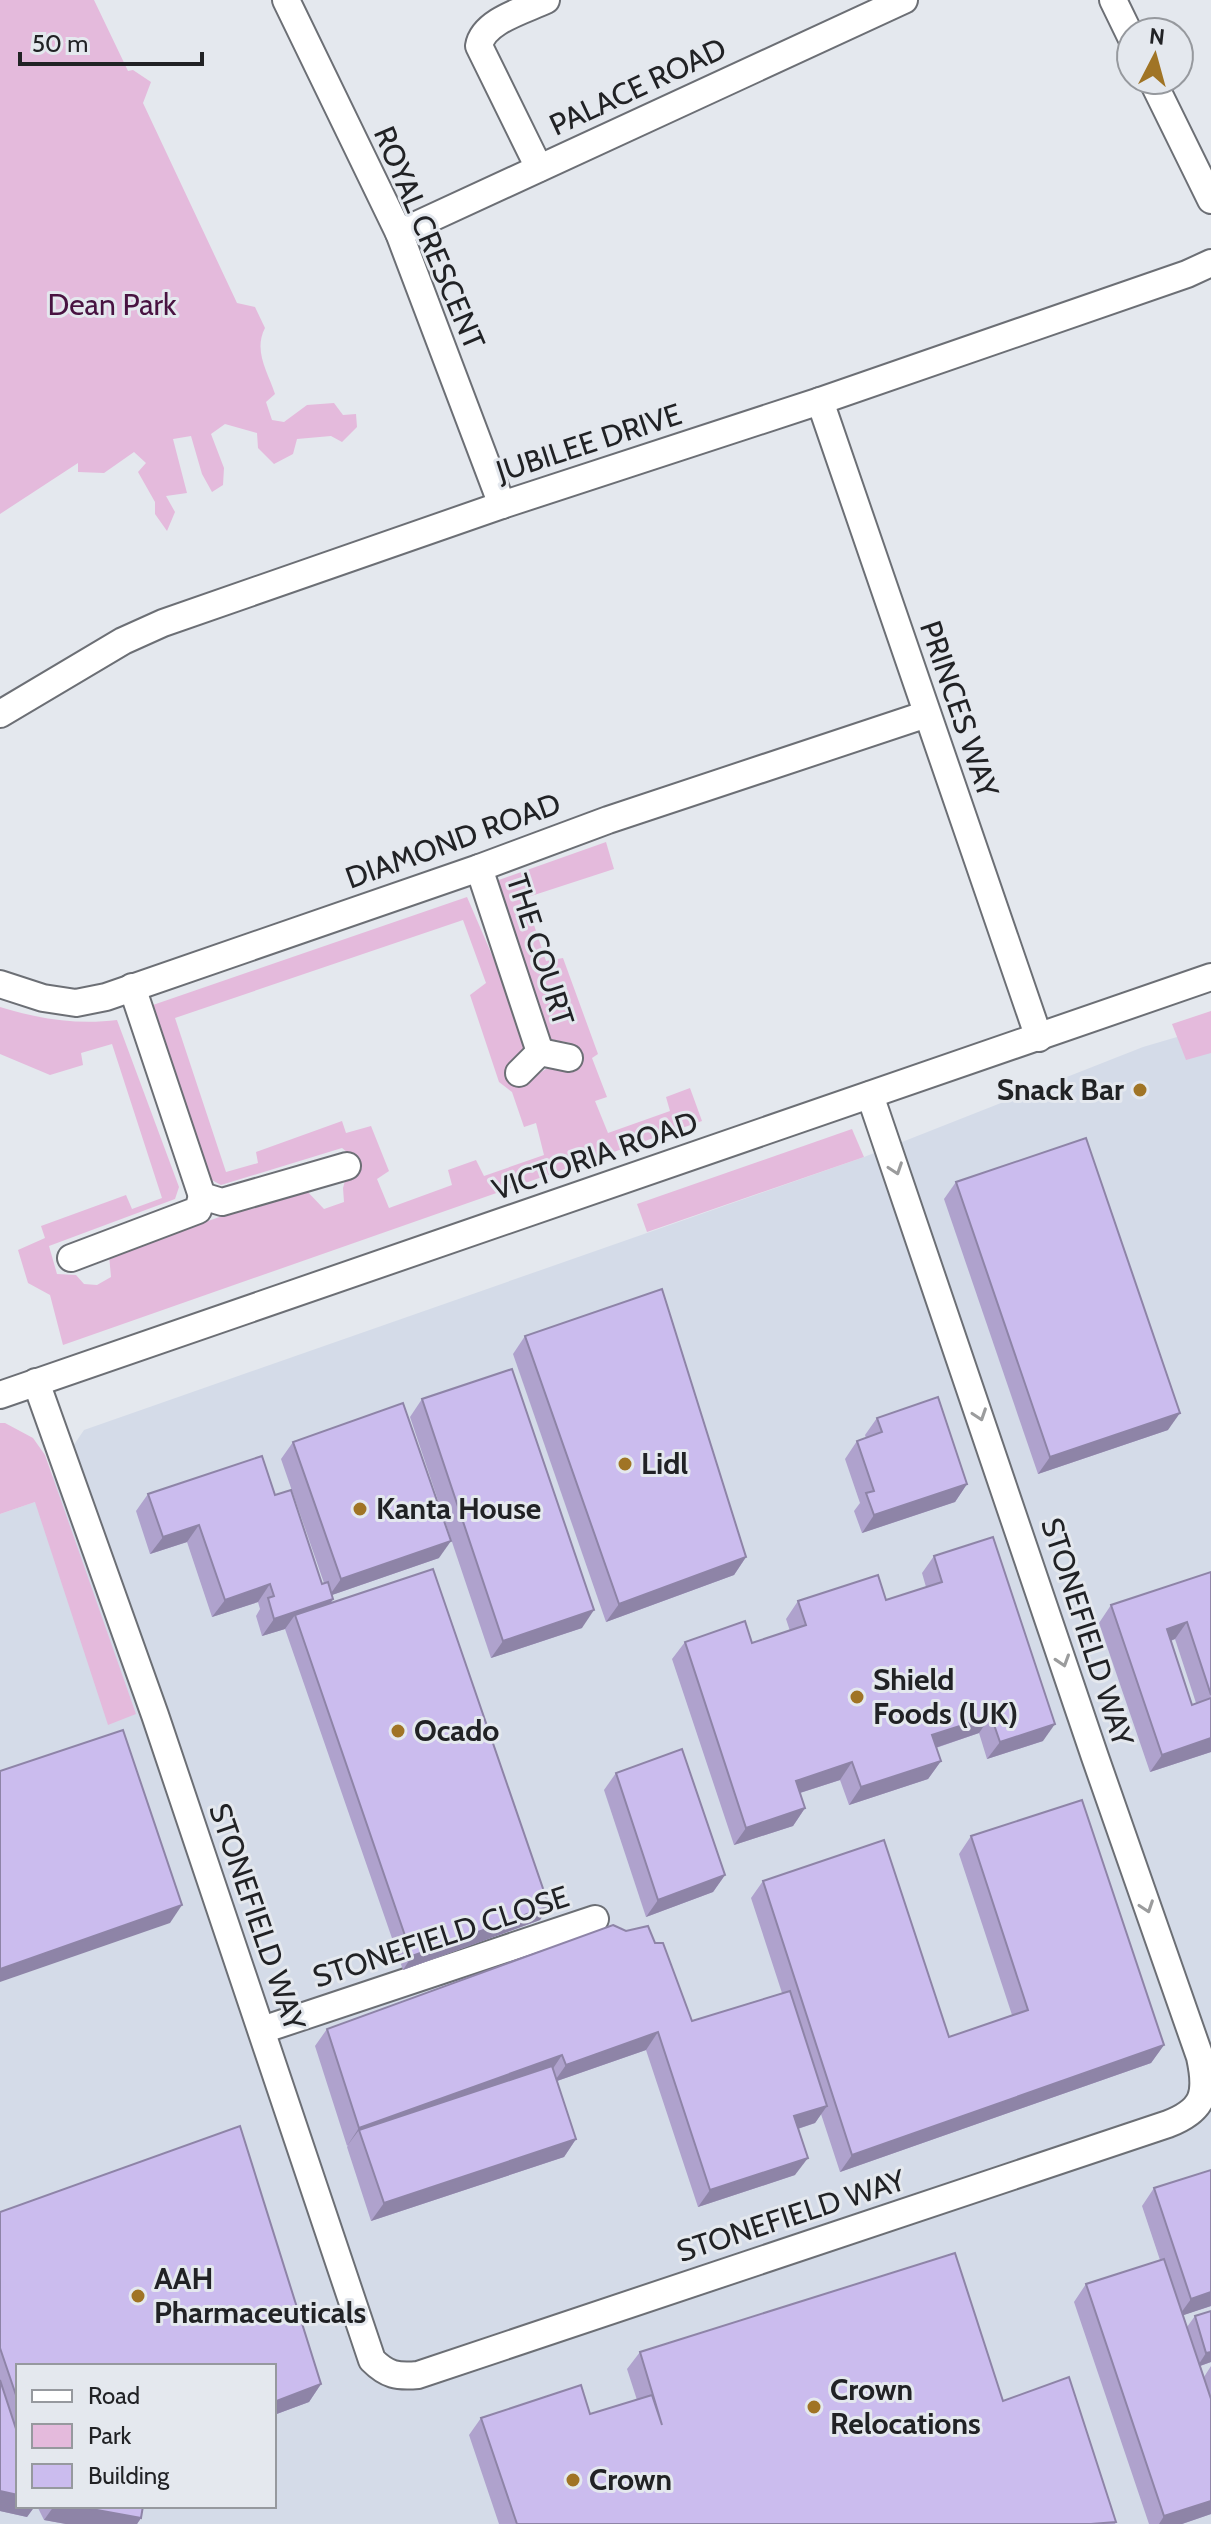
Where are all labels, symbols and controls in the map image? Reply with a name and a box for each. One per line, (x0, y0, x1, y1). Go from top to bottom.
scale bar (20, 16, 202, 66)
north arrow (1115, 16, 1195, 96)
text: N (1148, 22, 1166, 51)
text: 50 m (32, 29, 88, 58)
street label: PALACE ROAD (544, 29, 732, 144)
street label: ROYAL CRESCENT (366, 121, 493, 355)
park label: Dean Park (48, 286, 177, 323)
street label: JUBILEE DRIVE (491, 395, 686, 490)
street label: PRINCES WAY (912, 616, 1007, 803)
street label: DIAMOND ROAD (340, 784, 565, 897)
street label: THE COURT (499, 869, 582, 1030)
place label: Snack Bar (997, 1071, 1124, 1108)
marker: Snack Bar (1131, 1081, 1149, 1099)
street label: VICTORIA ROAD (487, 1103, 702, 1208)
one-way arrow (886, 1161, 903, 1175)
one-way arrow (971, 1407, 987, 1421)
place label: Lidl (641, 1445, 688, 1482)
marker: Lidl (616, 1455, 634, 1473)
place label: Kanta House (376, 1490, 541, 1527)
marker: Kanta House (351, 1500, 369, 1518)
street label: STONEFIELD WAY (1033, 1513, 1142, 1752)
one-way arrow (1053, 1654, 1069, 1668)
place label: Shield Foods (UK) (873, 1661, 1018, 1732)
marker: Shield Foods (UK) (848, 1688, 866, 1706)
place label: Ocado (414, 1712, 499, 1749)
marker: Ocado (389, 1722, 407, 1740)
street label: STONEFIELD WAY (201, 1798, 314, 2036)
street label: STONEFIELD CLOSE (308, 1878, 574, 1995)
one-way arrow (1138, 1899, 1154, 1913)
street label: STONEFIELD WAY (672, 2161, 911, 2270)
place label: AAH Pharmaceuticals (154, 2260, 366, 2331)
marker: AAH Pharmaceuticals (129, 2287, 147, 2305)
legend (16, 2364, 276, 2508)
place label: Crown Relocations (830, 2371, 981, 2442)
text: Road (88, 2381, 140, 2410)
marker: Crown Relocations (805, 2398, 823, 2416)
text: Park (88, 2421, 131, 2450)
text: Building (88, 2461, 170, 2490)
place label: Crown (589, 2461, 672, 2498)
marker: Crown (564, 2471, 582, 2489)

